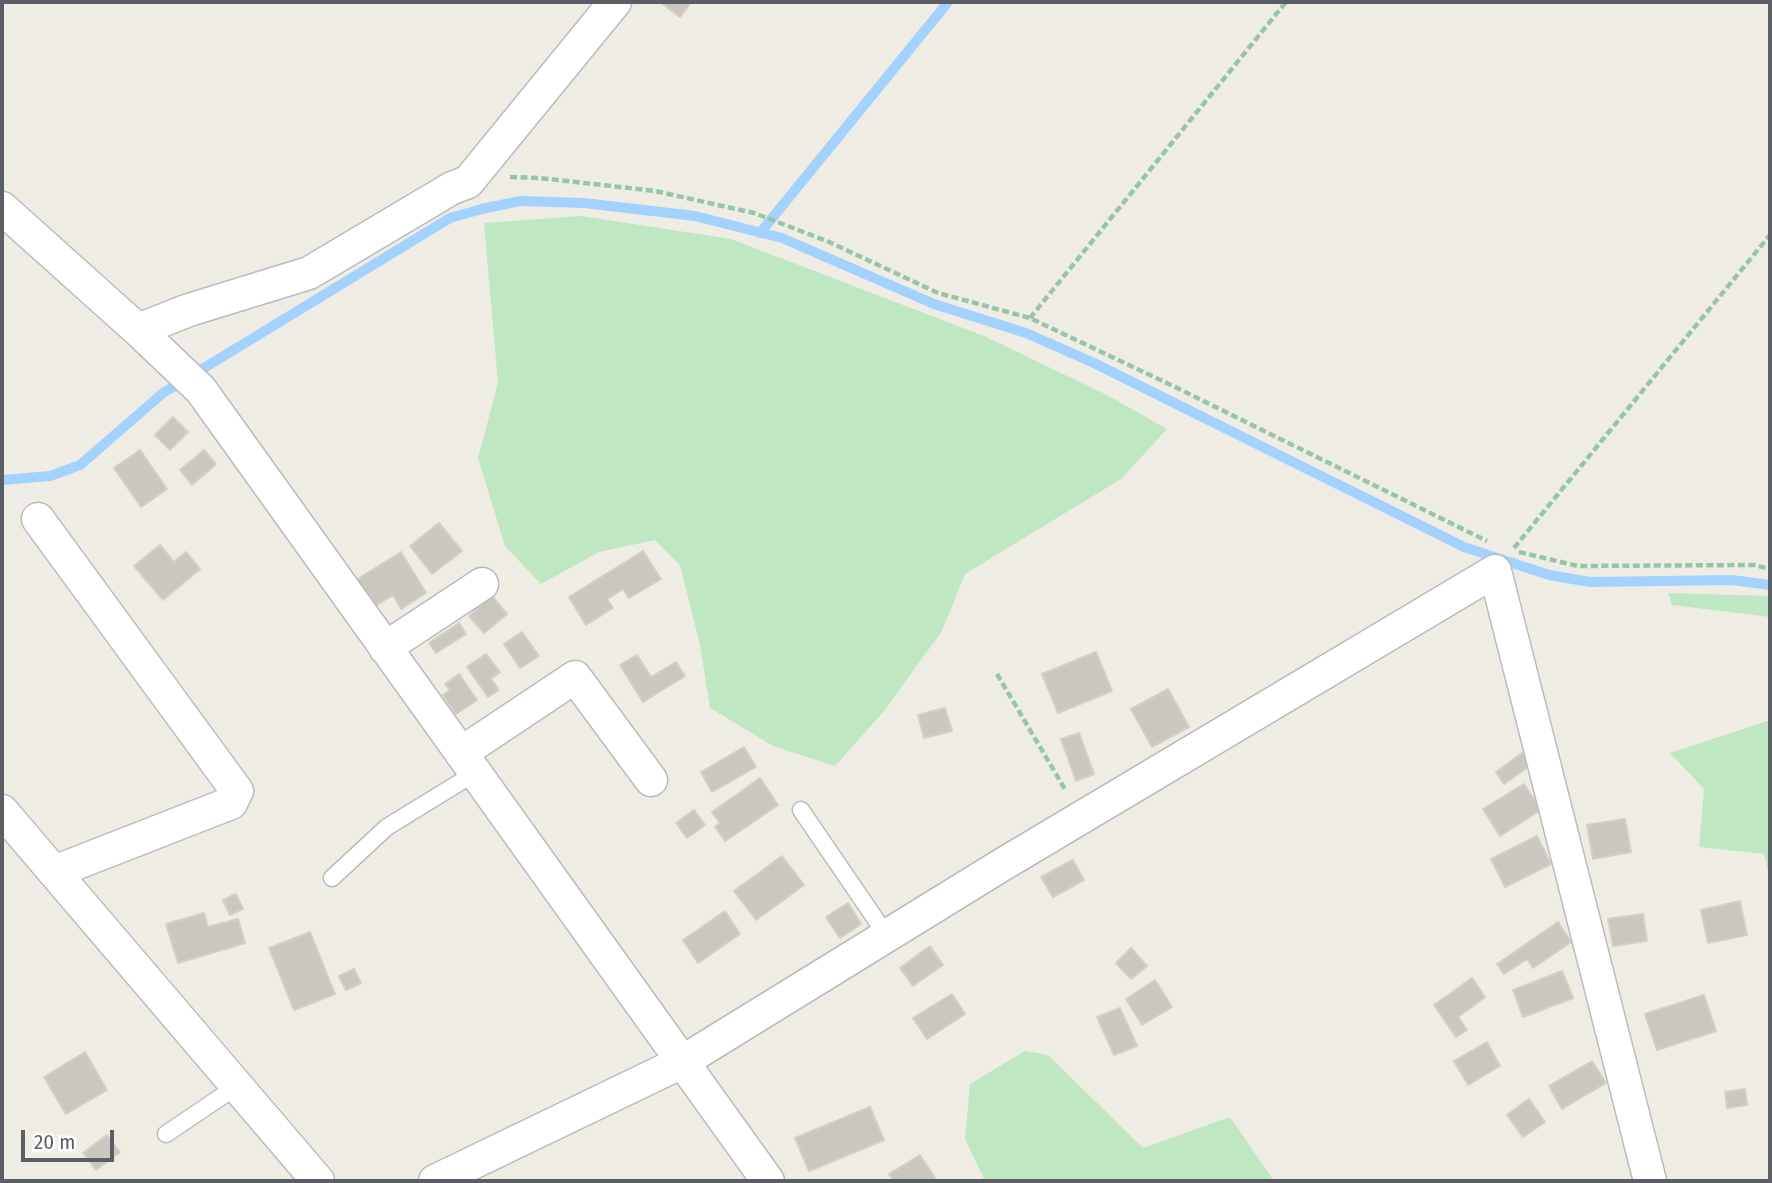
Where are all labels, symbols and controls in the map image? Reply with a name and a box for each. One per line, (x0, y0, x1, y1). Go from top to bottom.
scale bar (24, 1116, 117, 1160)
text: 20 m (34, 1129, 75, 1155)

